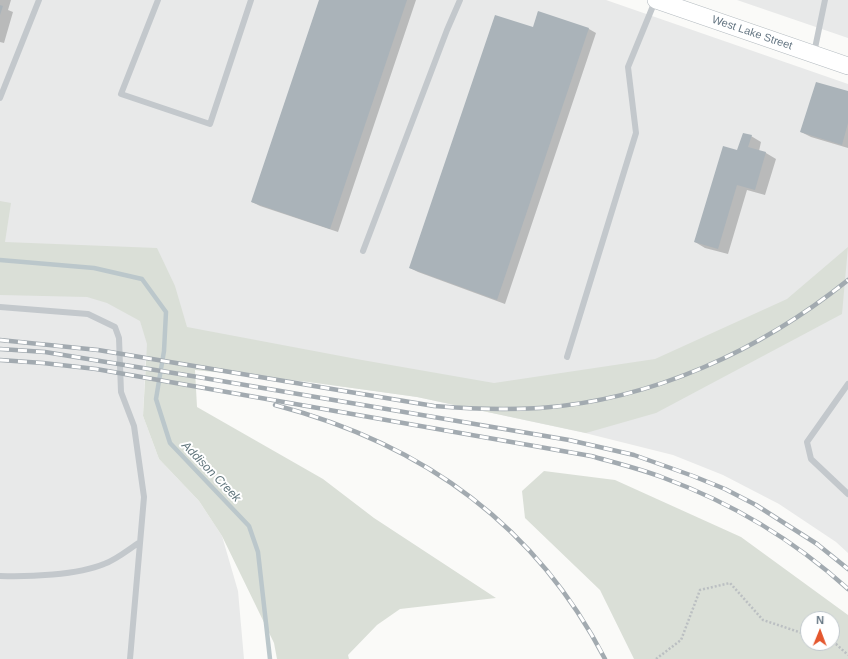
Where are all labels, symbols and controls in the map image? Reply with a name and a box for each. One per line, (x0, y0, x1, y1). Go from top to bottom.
street label: West Lake Street (710, 13, 794, 53)
water label: Addison Creek (178, 439, 244, 505)
north arrow (800, 611, 840, 651)
text: N (816, 614, 824, 626)

